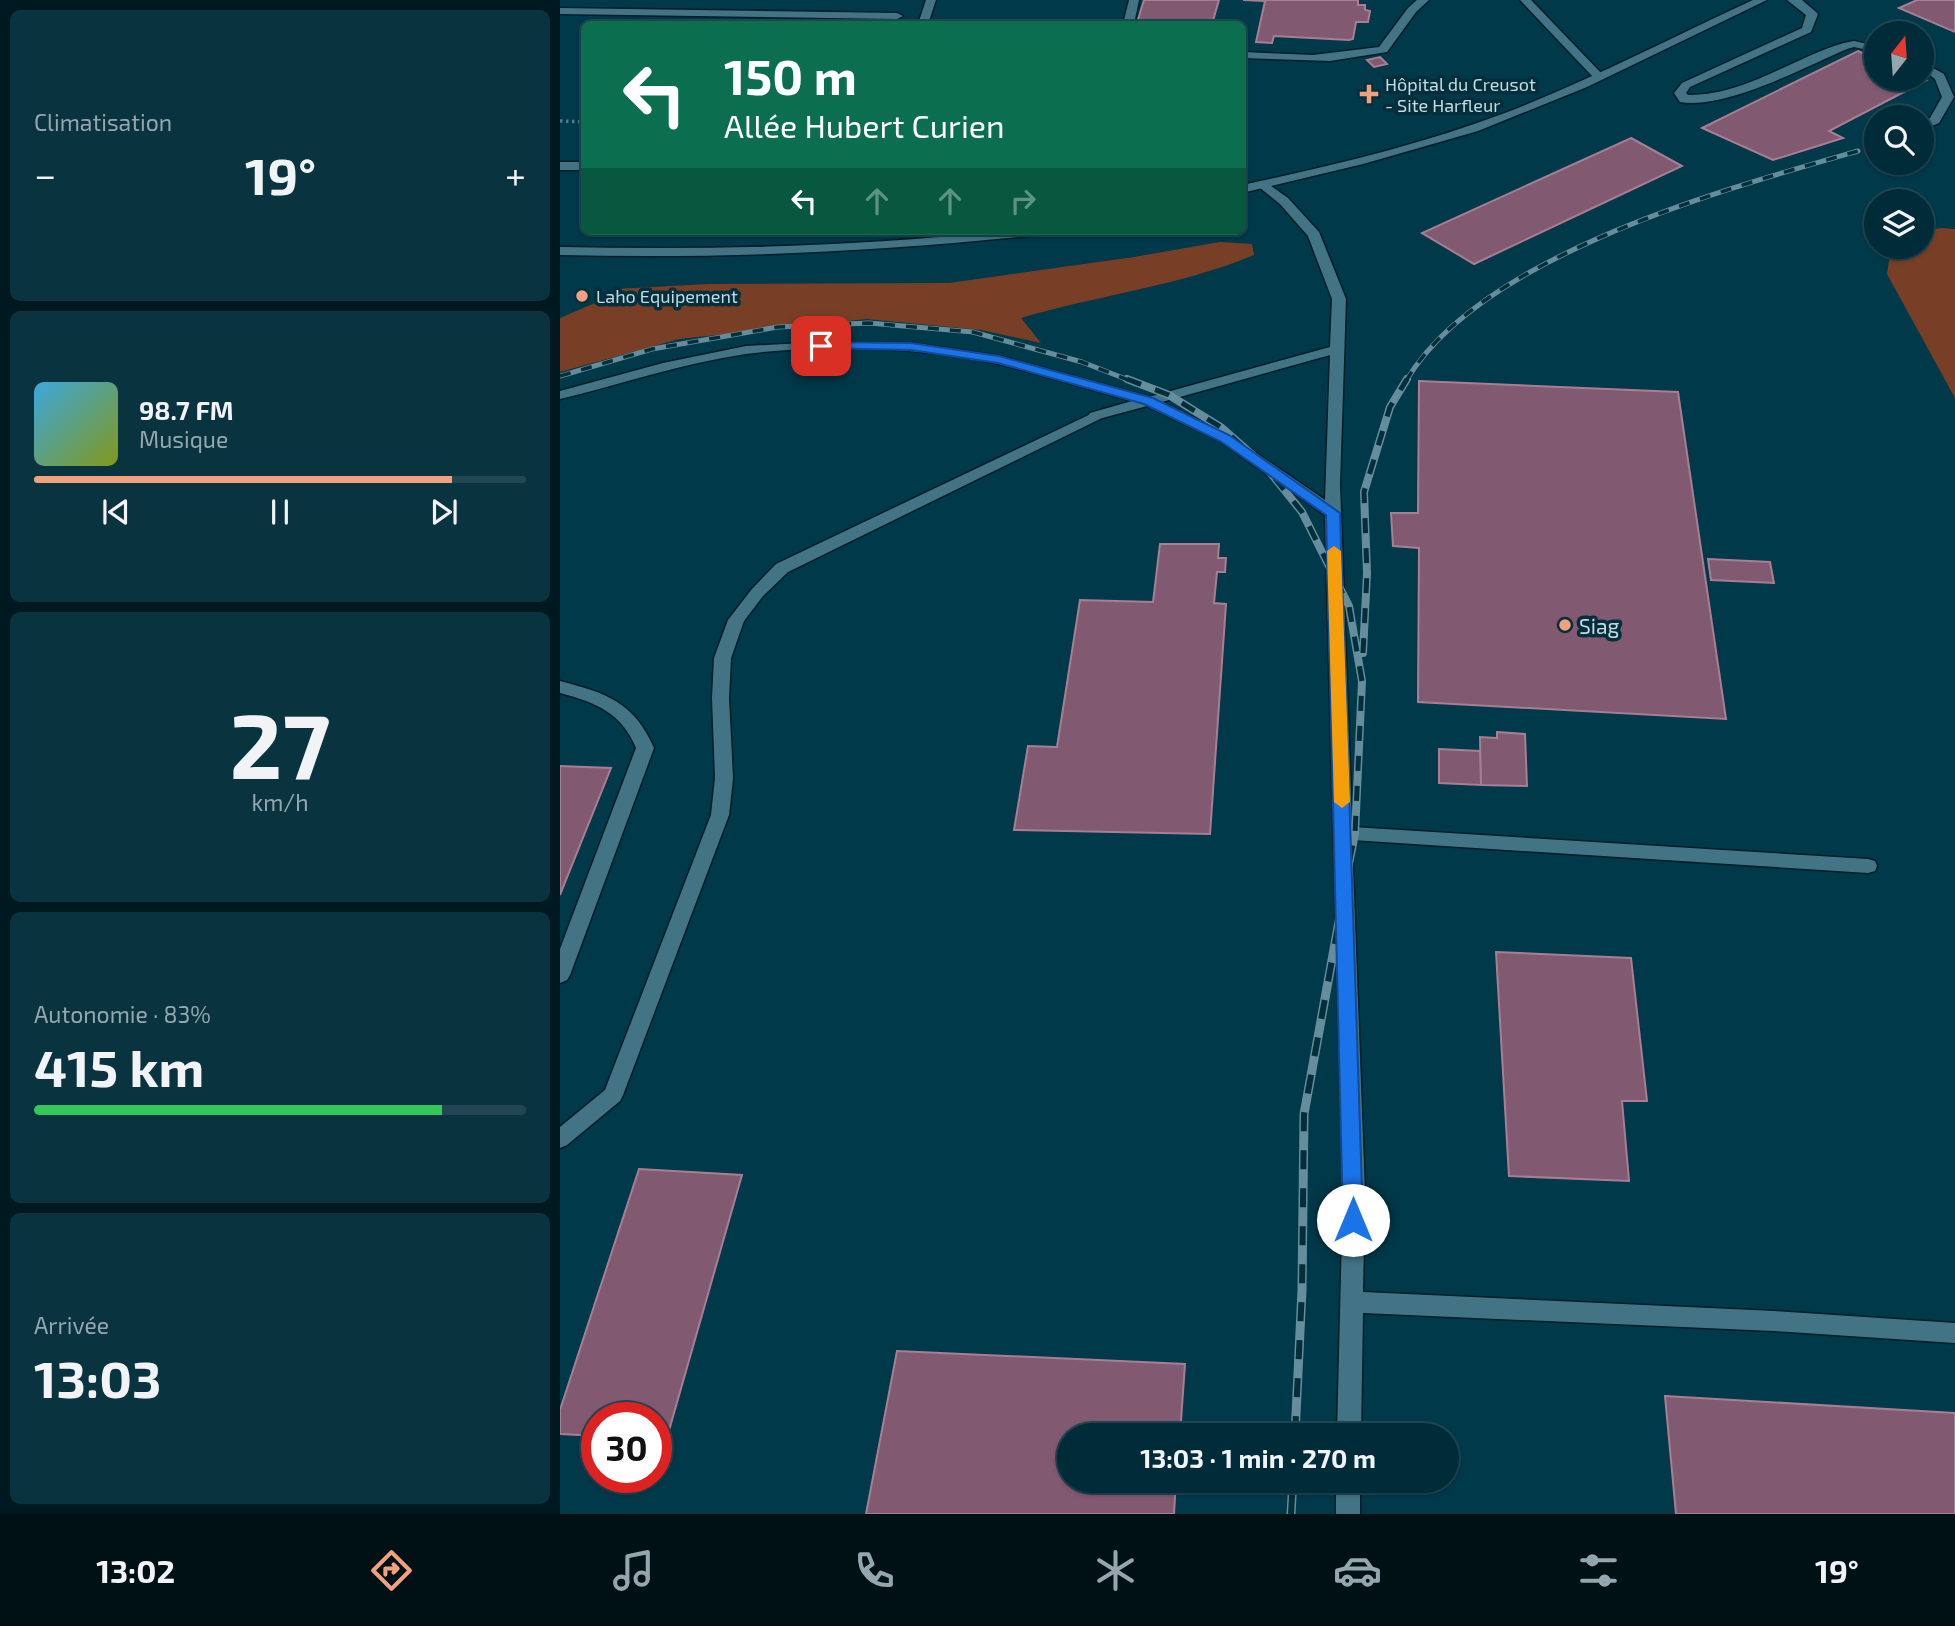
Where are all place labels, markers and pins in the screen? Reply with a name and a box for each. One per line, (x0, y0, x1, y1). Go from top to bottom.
place label: Hôpital du Creusot - Site Harfleur (1385, 73, 1536, 116)
marker: Hôpital du Creusot - Site Harfleur (1359, 84, 1379, 104)
place label: Laho Equipement (596, 285, 738, 307)
marker: Laho Equipement (574, 288, 590, 304)
pin (791, 316, 851, 376)
place label: Siag (1579, 613, 1620, 638)
marker: Siag (1557, 617, 1573, 633)

